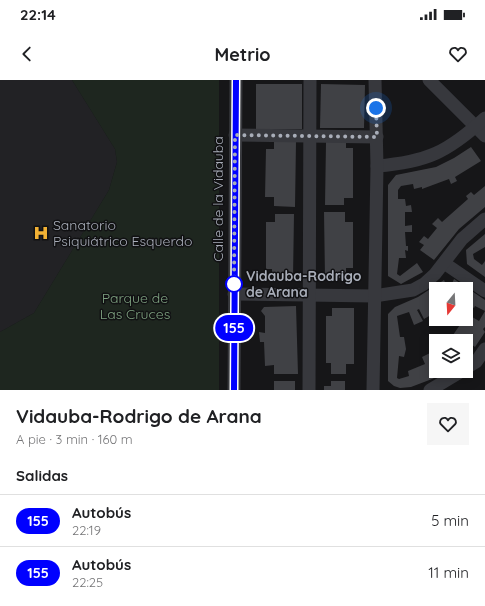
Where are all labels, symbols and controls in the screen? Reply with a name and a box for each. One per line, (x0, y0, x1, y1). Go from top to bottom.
text: 22:14 (20, 5, 56, 24)
icon: back (16, 43, 38, 65)
text: Metrio (214, 43, 271, 66)
icon: heart (447, 43, 469, 65)
your location (366, 98, 386, 118)
street label: Calle de la Vidauba (209, 136, 227, 262)
place label: Sanatorio Psiquiátrico Esquerdo (53, 216, 192, 250)
hospital icon: Sanatorio Psiquiátrico Esquerdo (32, 224, 50, 242)
place label: Vidauba-Rodrigo de Arana (246, 267, 362, 301)
marker: Vidauba-Rodrigo de Arana (225, 275, 243, 293)
north arrow (429, 282, 473, 326)
map controls (429, 282, 473, 378)
park label: Parque de Las Cruces (100, 289, 170, 323)
line badge: 155 (211, 315, 257, 341)
text: 155 (223, 319, 245, 337)
button: layers (429, 334, 473, 378)
button: heart (427, 403, 469, 445)
text: Vidauba-Rodrigo de Arana (16, 404, 262, 428)
text: A pie · 3 min · 160 m (16, 431, 133, 447)
text: Salidas (16, 466, 68, 485)
text: Autobús (72, 503, 131, 522)
text: 5 min (431, 511, 469, 530)
text: 155 (27, 512, 49, 530)
text: 22:19 (72, 522, 101, 538)
text: Autobús (72, 555, 131, 574)
text: 11 min (428, 563, 469, 582)
text: 155 (27, 564, 49, 582)
text: 22:25 (72, 574, 103, 590)

